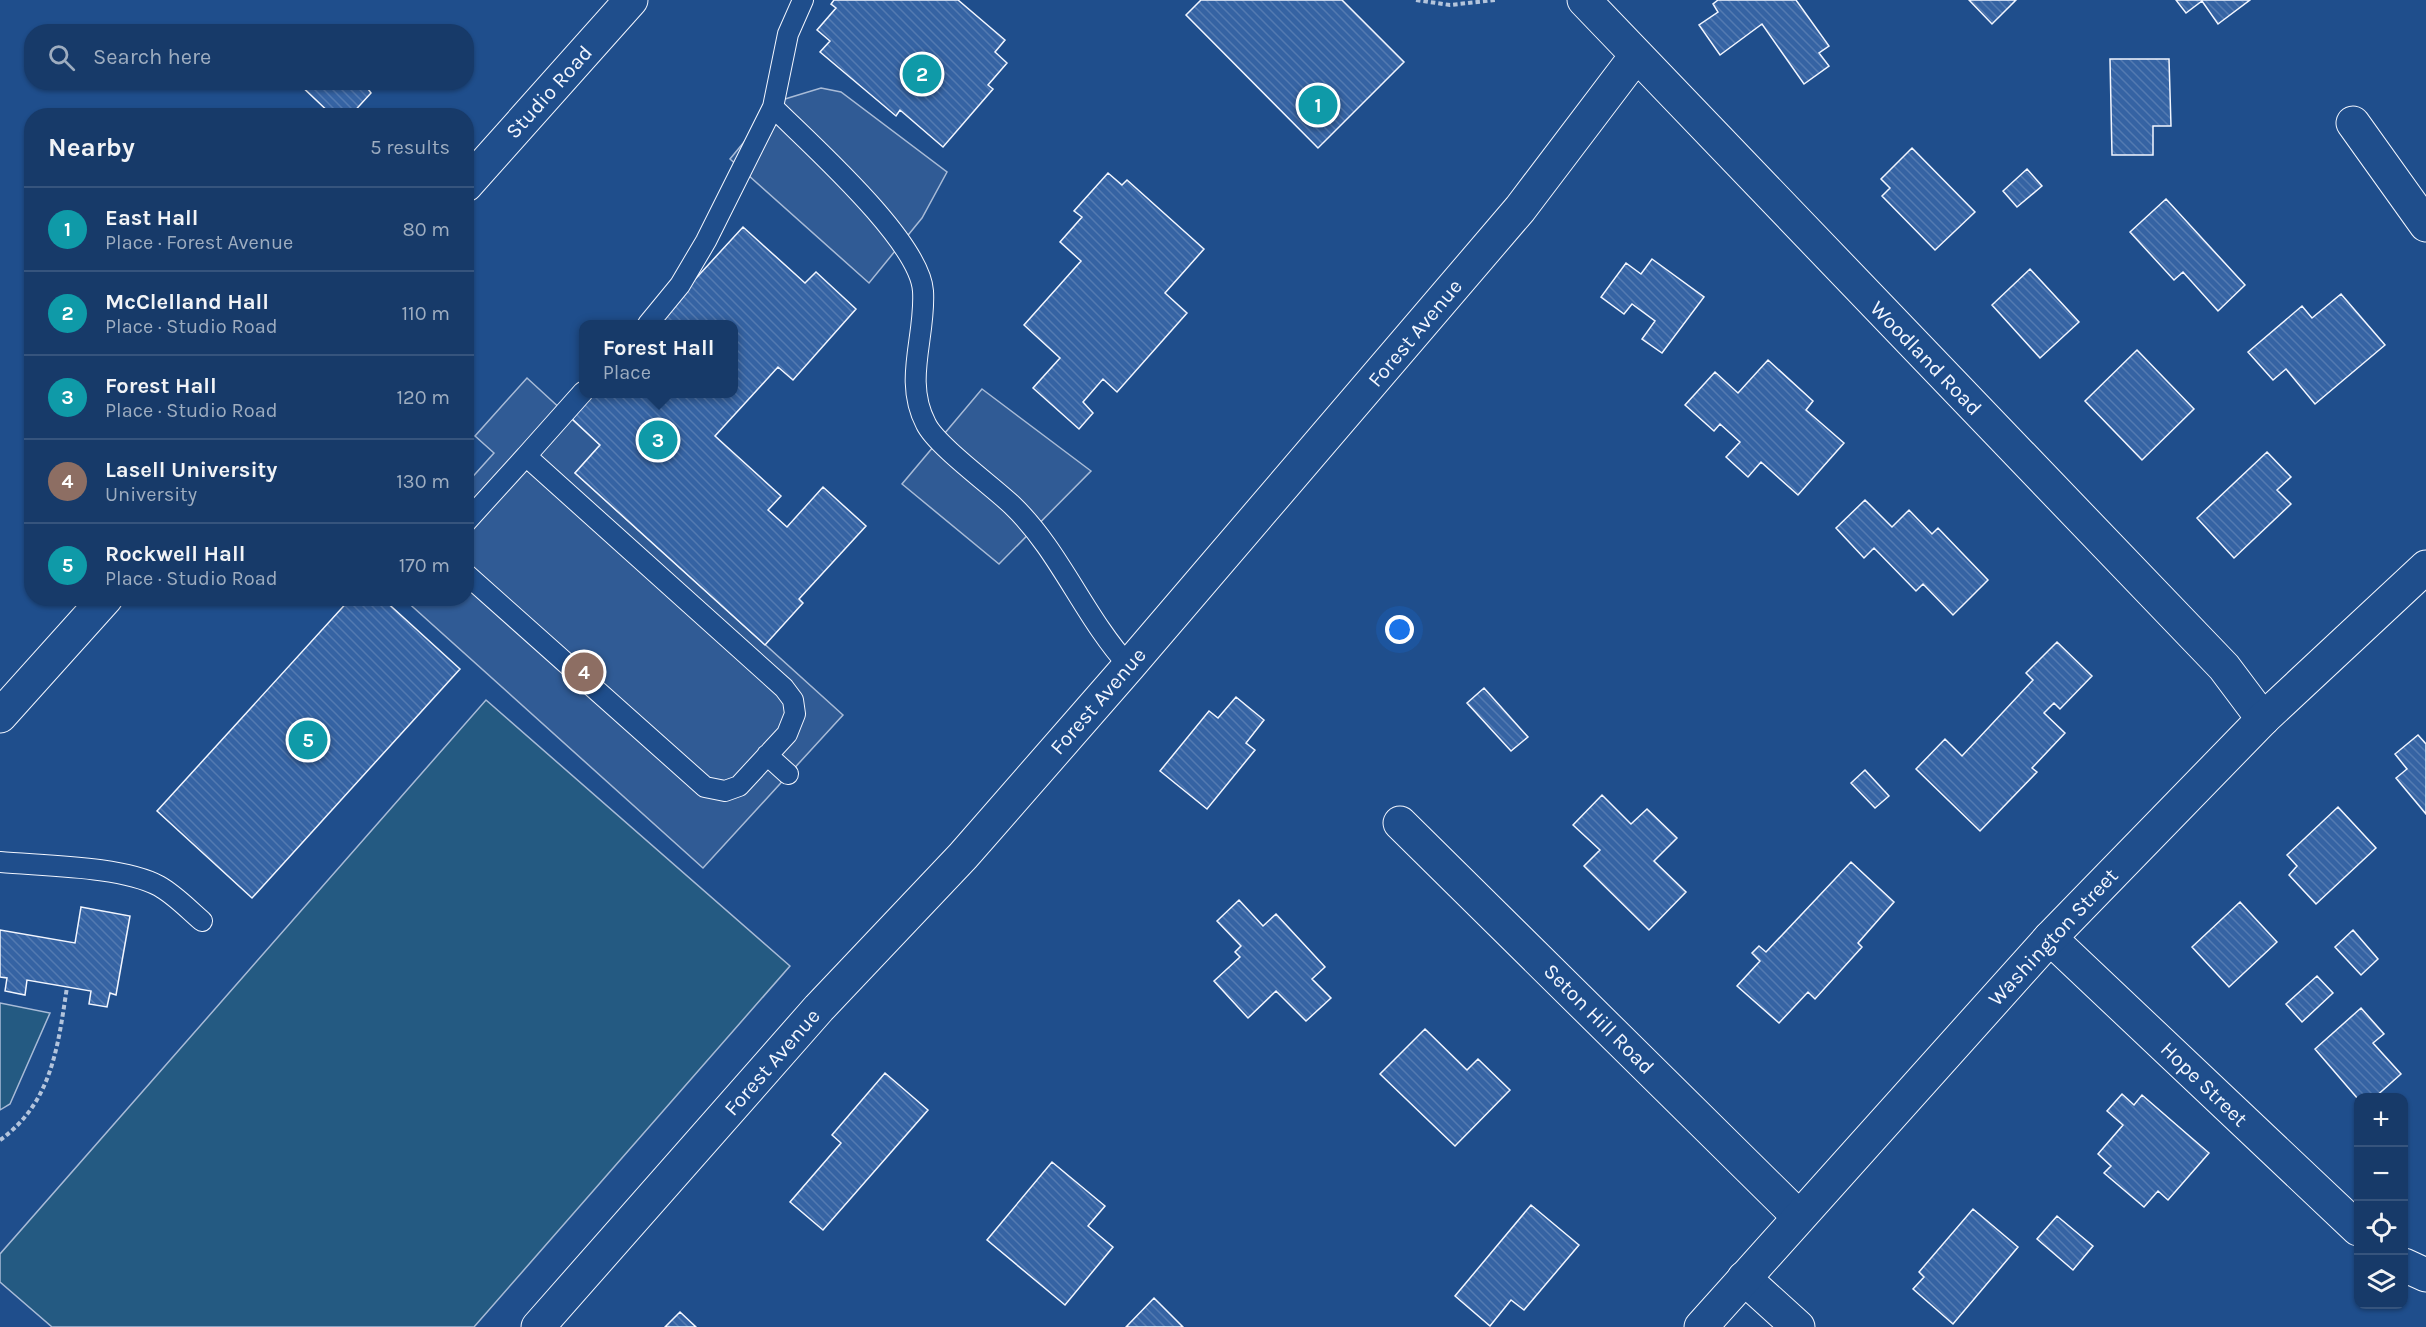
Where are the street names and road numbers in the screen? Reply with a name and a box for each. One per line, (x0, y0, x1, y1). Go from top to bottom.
street label: Studio Road (501, 41, 597, 143)
street label: Forest Avenue (1363, 274, 1467, 392)
street label: Woodland Road (1865, 296, 1987, 420)
street label: Forest Avenue (1045, 643, 1151, 759)
street label: Washington Street (1983, 863, 2123, 1011)
street label: Seton Hill Road (1539, 959, 1659, 1079)
street label: Forest Avenue (719, 1004, 825, 1120)
street label: Hope Street (2156, 1037, 2252, 1131)

